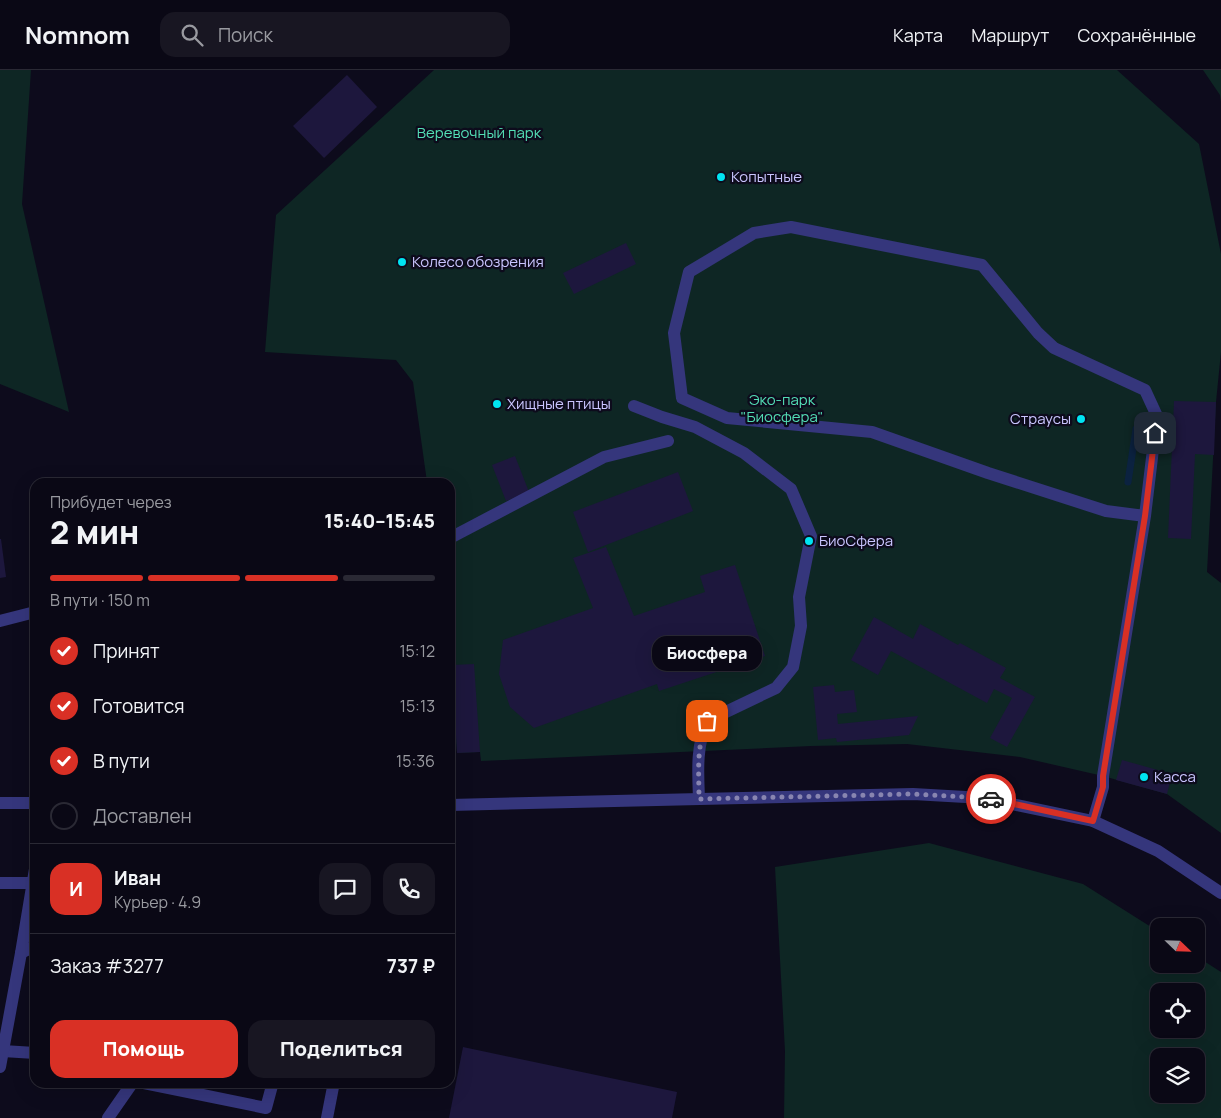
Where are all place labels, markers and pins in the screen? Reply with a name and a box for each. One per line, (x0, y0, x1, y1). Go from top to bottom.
place label: Копытные (731, 166, 802, 187)
marker: Копытные (715, 171, 727, 183)
place label: Колесо обозрения (412, 251, 544, 272)
marker: Колесо обозрения (396, 256, 408, 268)
place label: Хищные птицы (507, 393, 611, 414)
marker: Хищные птицы (491, 398, 503, 410)
place label: Страусы (1010, 408, 1071, 429)
pin (1134, 412, 1176, 454)
marker: Страусы (1075, 413, 1087, 425)
place label: БиоСфера (819, 530, 893, 551)
marker: БиоСфера (803, 535, 815, 547)
callout: Биосфера (652, 636, 762, 671)
pin (686, 700, 728, 742)
place label: Касса (1154, 766, 1196, 787)
marker: Касса (1138, 771, 1150, 783)

